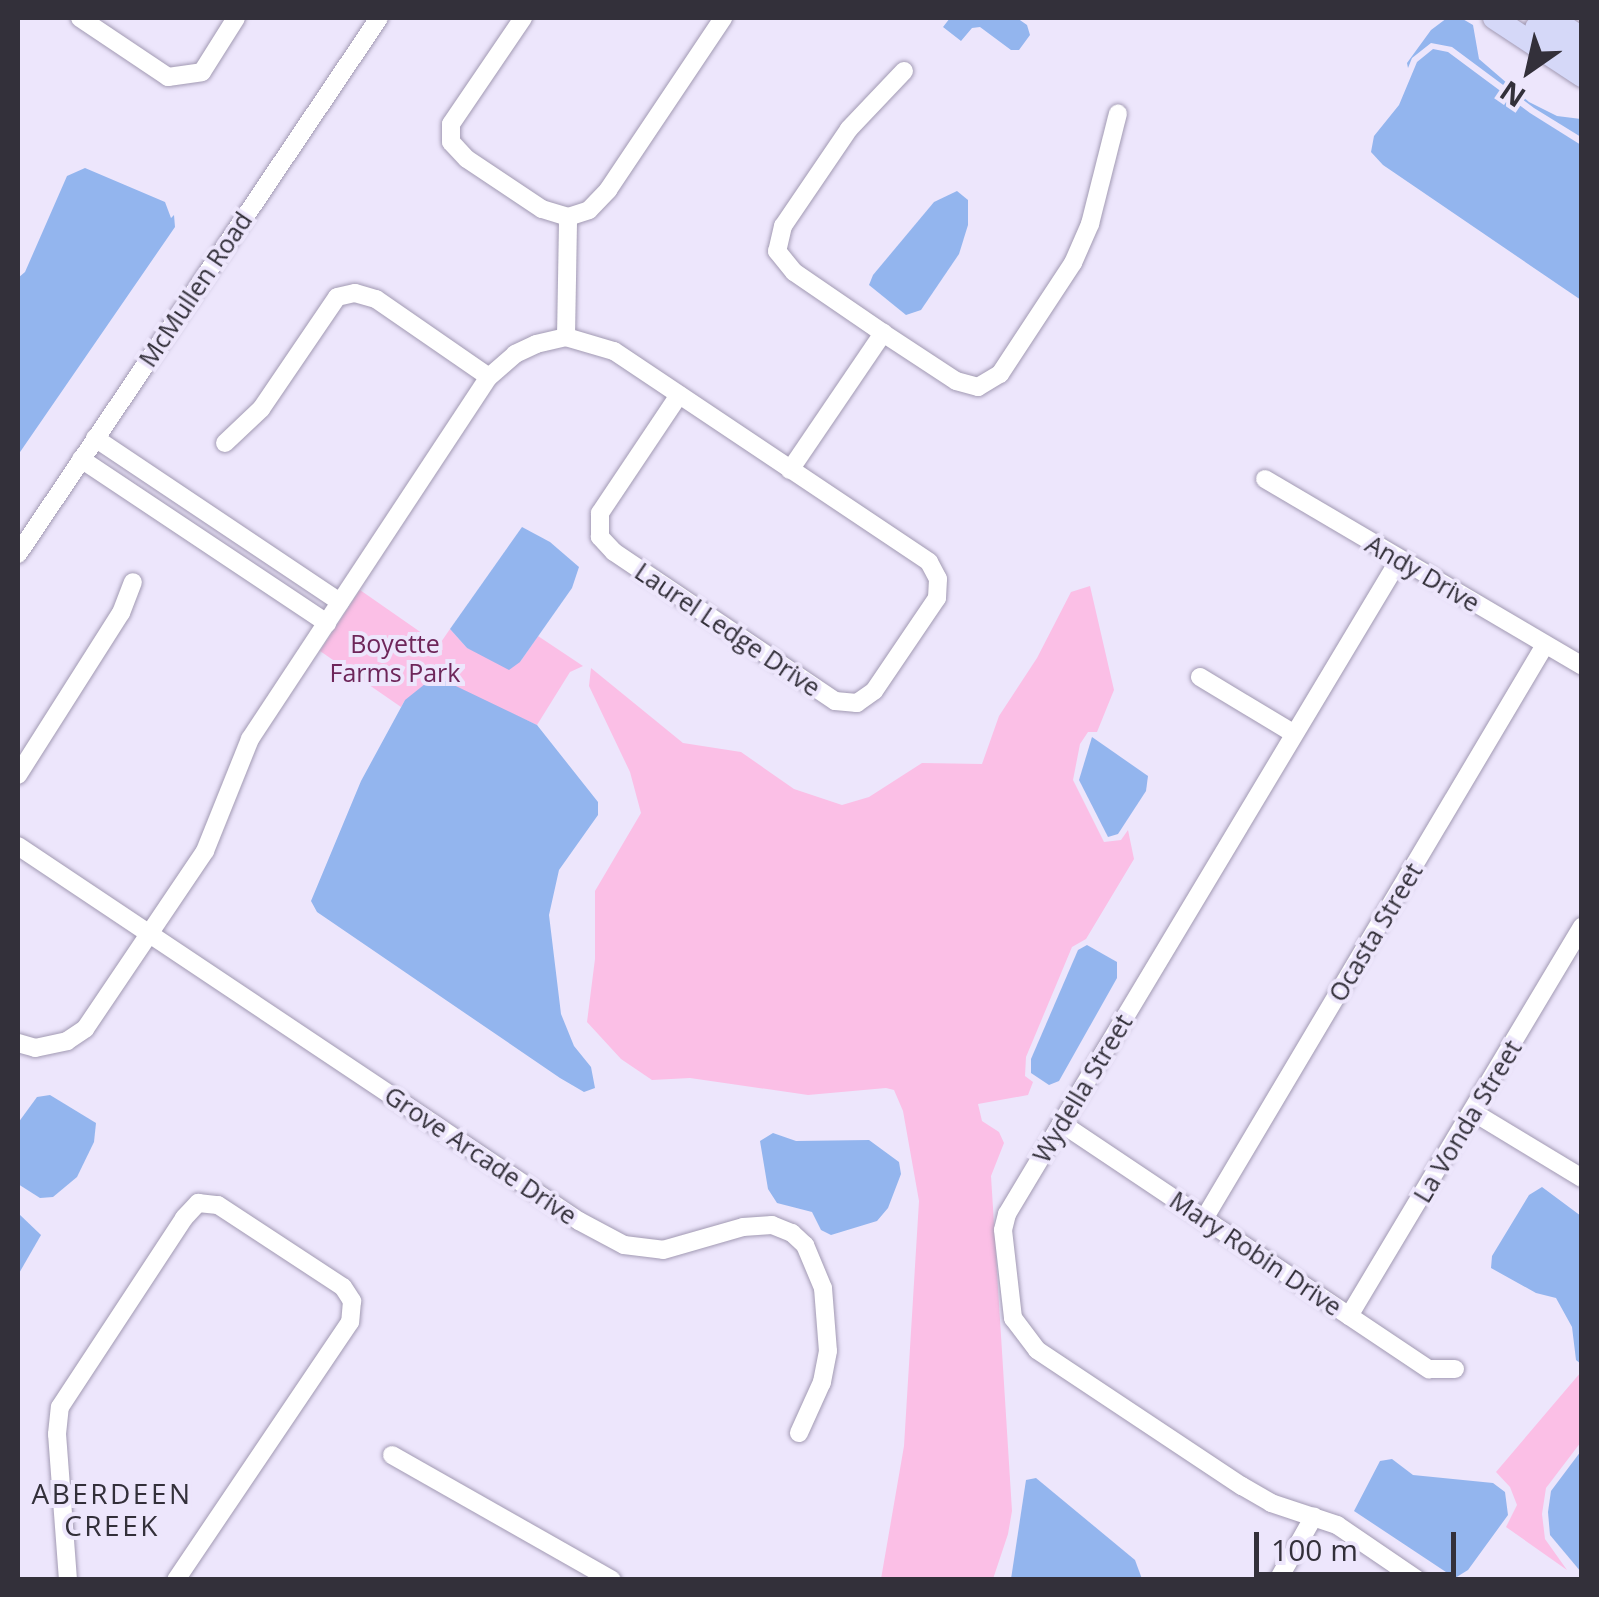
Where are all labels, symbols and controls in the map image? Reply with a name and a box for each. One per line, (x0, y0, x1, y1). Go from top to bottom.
north arrow (1479, 20, 1579, 120)
text: N (1492, 73, 1532, 117)
street label: McMullen Road (132, 206, 258, 372)
street label: Andy Drive (1361, 528, 1485, 618)
street label: Laurel Ledge Drive (630, 556, 826, 702)
park label: Boyette Farms Park (330, 629, 460, 688)
street label: Ocasta Street (1322, 857, 1428, 1007)
street label: Wydella Street (1026, 1008, 1138, 1168)
street label: La Vonda Street (1407, 1034, 1527, 1208)
street label: Grove Arcade Drive (379, 1080, 583, 1230)
street label: Mary Robin Drive (1164, 1184, 1348, 1322)
district label: ABERDEEN CREEK (31, 1476, 193, 1542)
scale bar (1259, 1512, 1462, 1574)
text: 100 m (1271, 1529, 1358, 1570)

